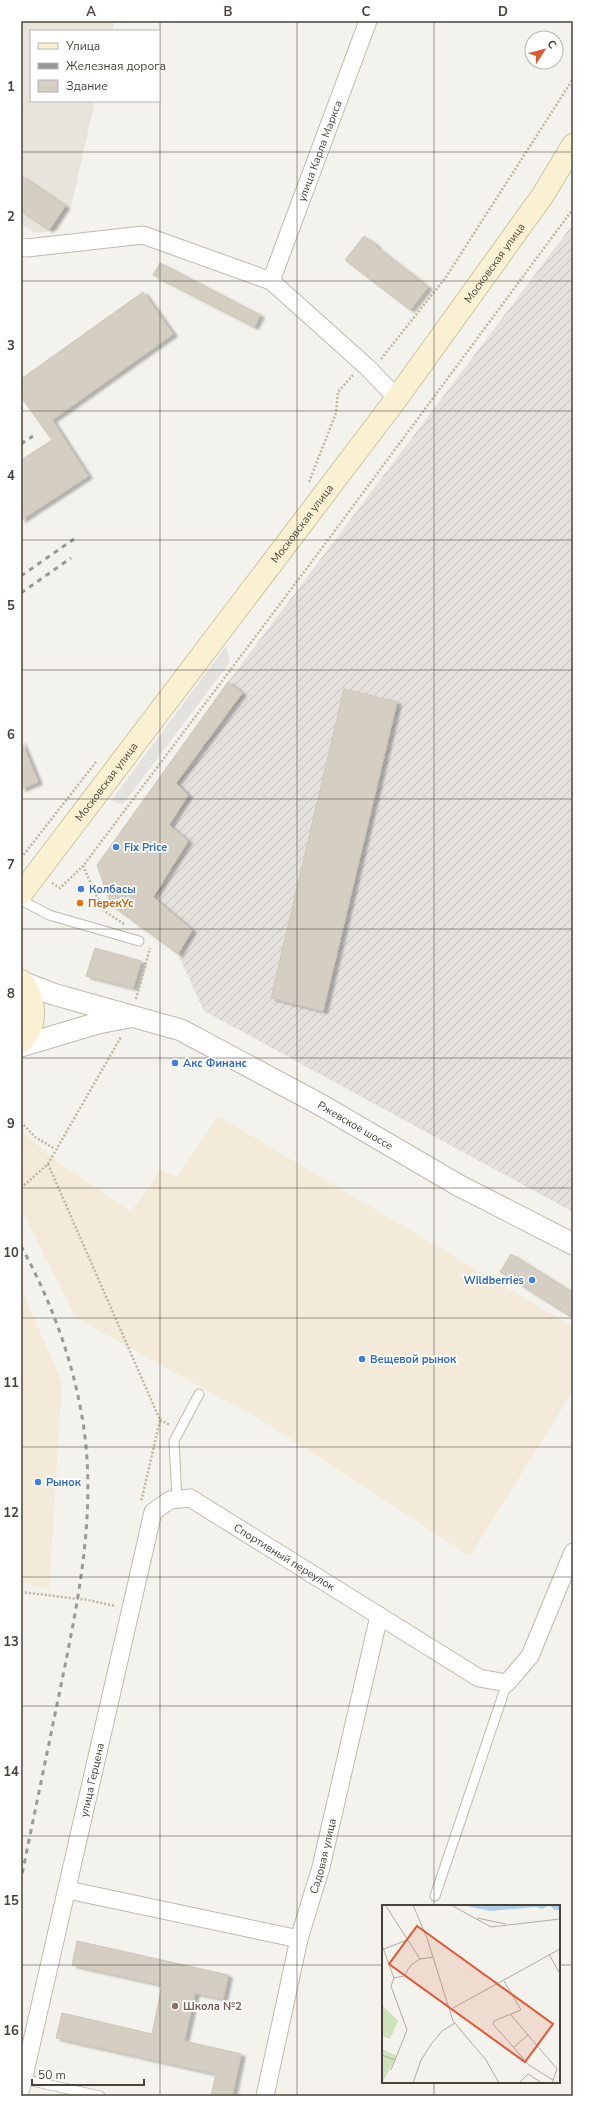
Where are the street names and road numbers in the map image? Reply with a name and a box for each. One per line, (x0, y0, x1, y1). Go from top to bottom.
street label: улица Карла Маркса (294, 98, 345, 203)
street label: Московская улица (460, 220, 528, 306)
street label: Московская улица (267, 481, 337, 566)
street label: Московская улица (71, 739, 141, 824)
street label: Ржевское шоссе (315, 1097, 396, 1153)
street label: Спортивный переулок (231, 1520, 338, 1594)
street label: улица Герцена (76, 1741, 107, 1819)
street label: Садовая улица (306, 1817, 340, 1896)

